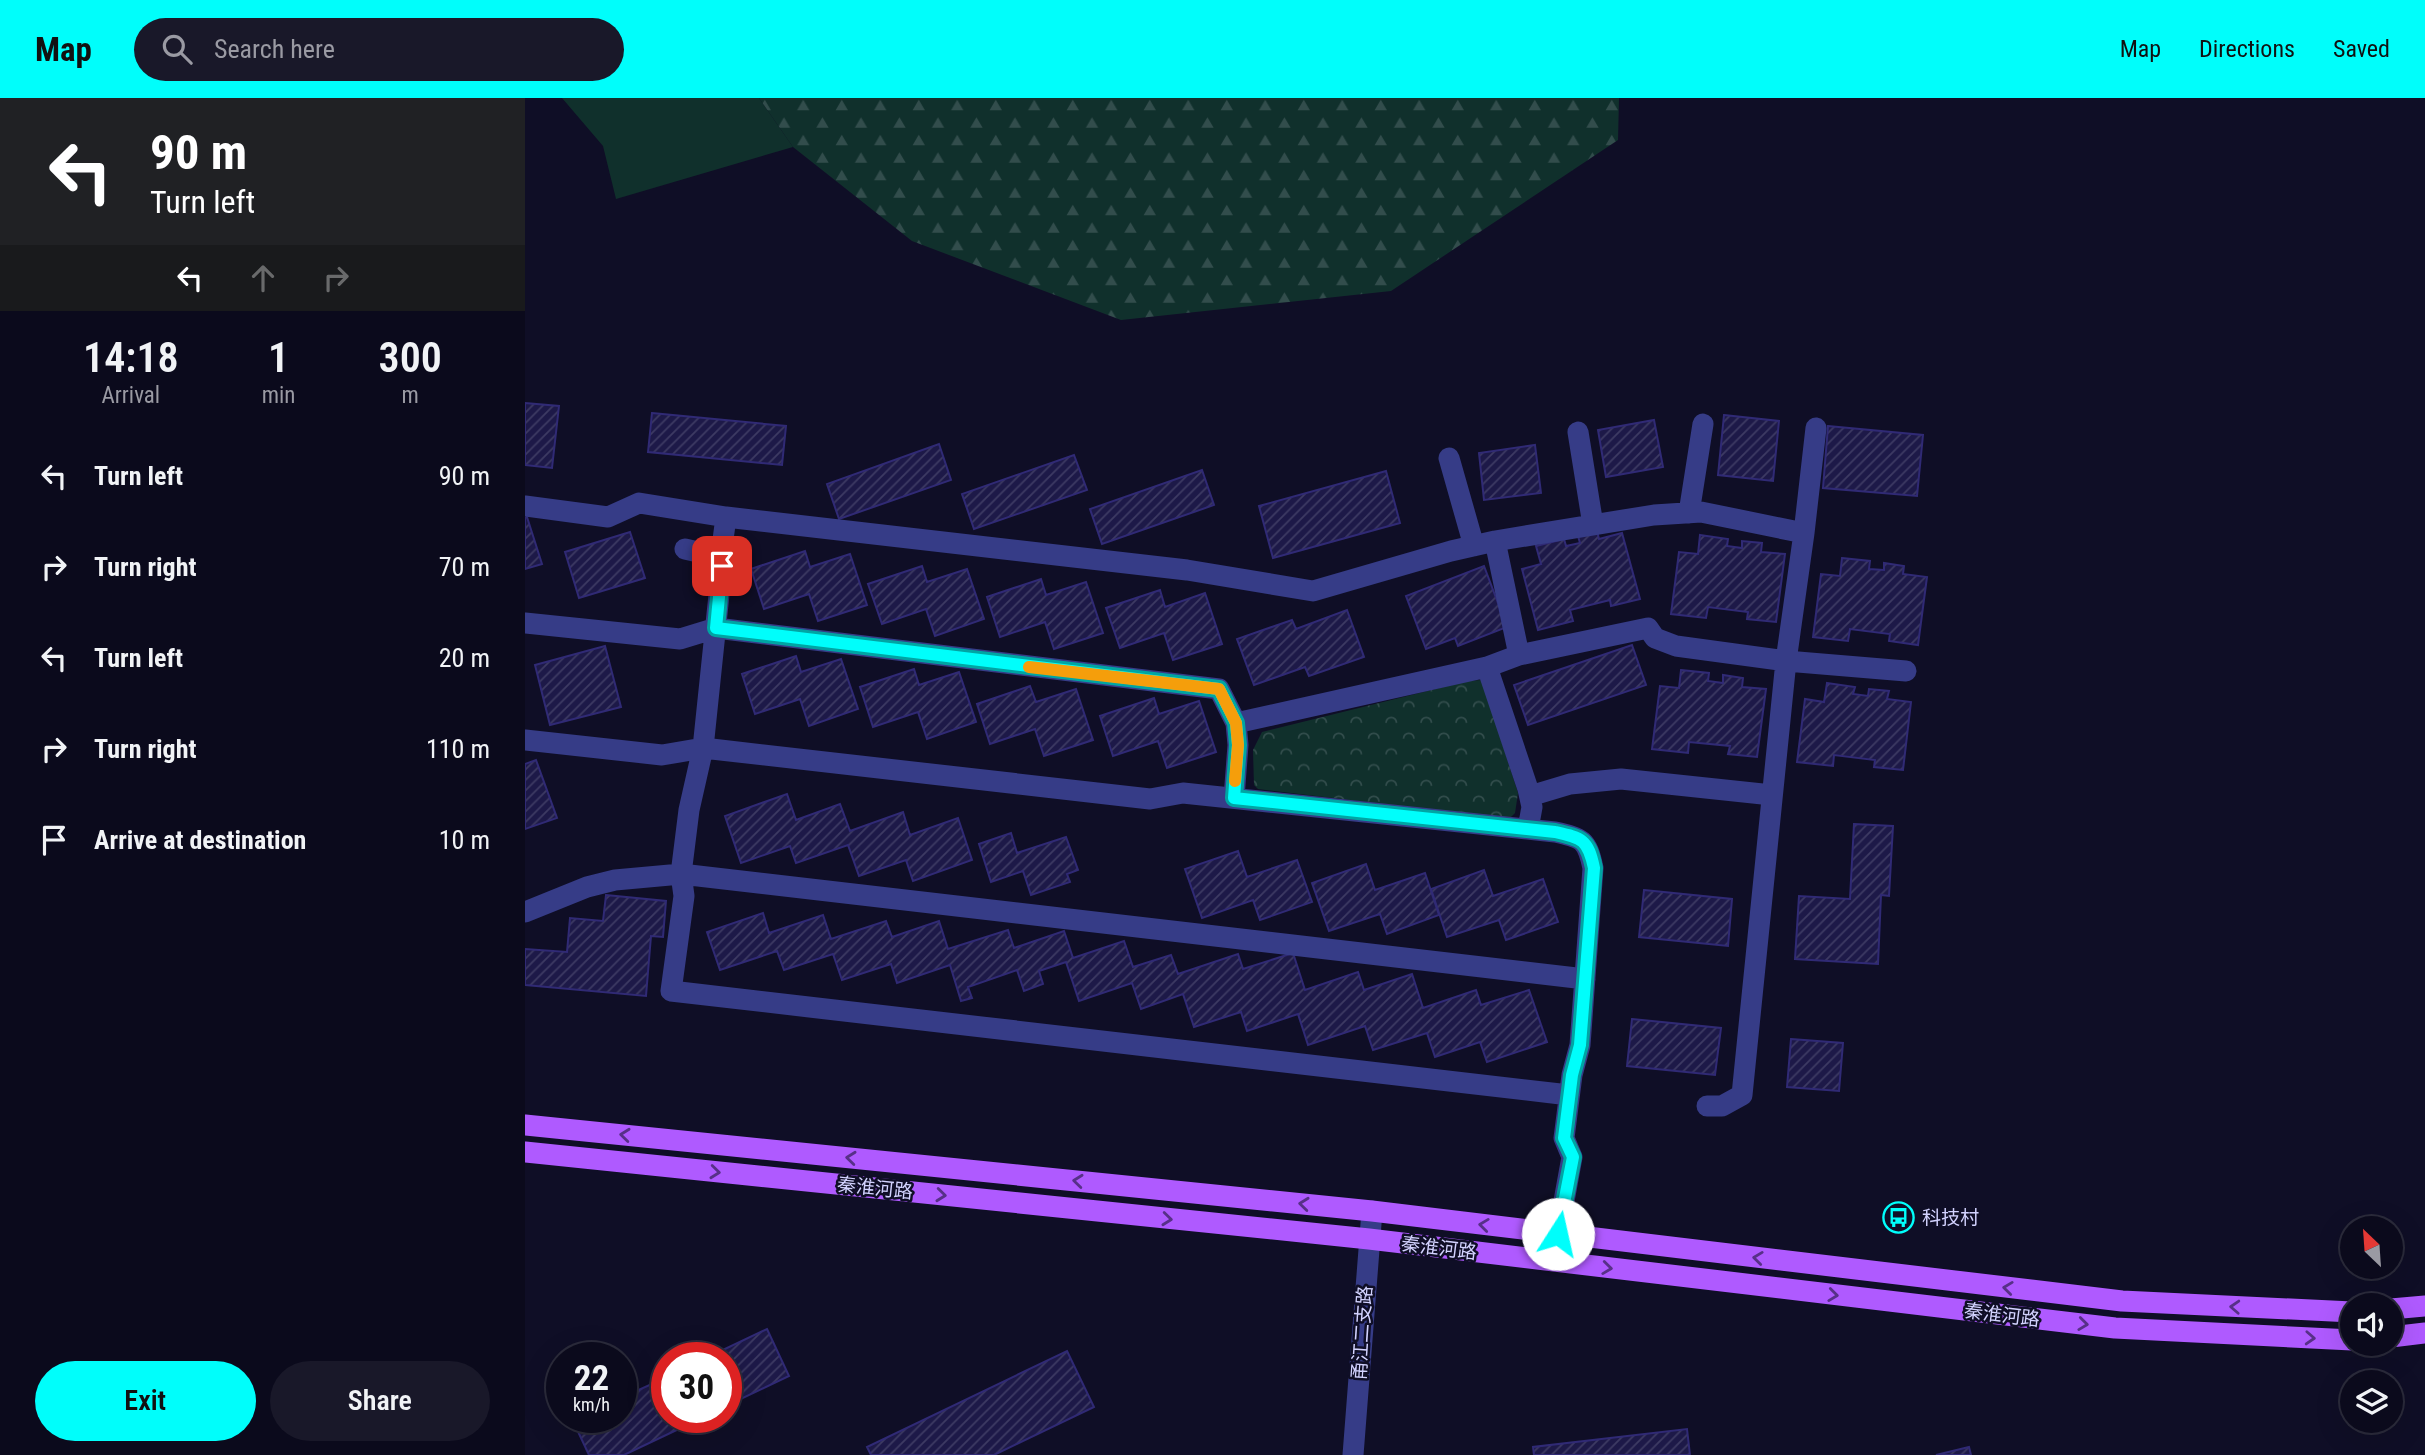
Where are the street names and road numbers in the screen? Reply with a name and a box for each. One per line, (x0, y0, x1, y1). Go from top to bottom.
street label: 秦淮河路 (836, 1173, 914, 1203)
street label: 秦淮河路 (1400, 1232, 1478, 1264)
street label: 甬江二支路 (1347, 1285, 1377, 1381)
street label: 秦淮河路 (1963, 1299, 2041, 1331)

